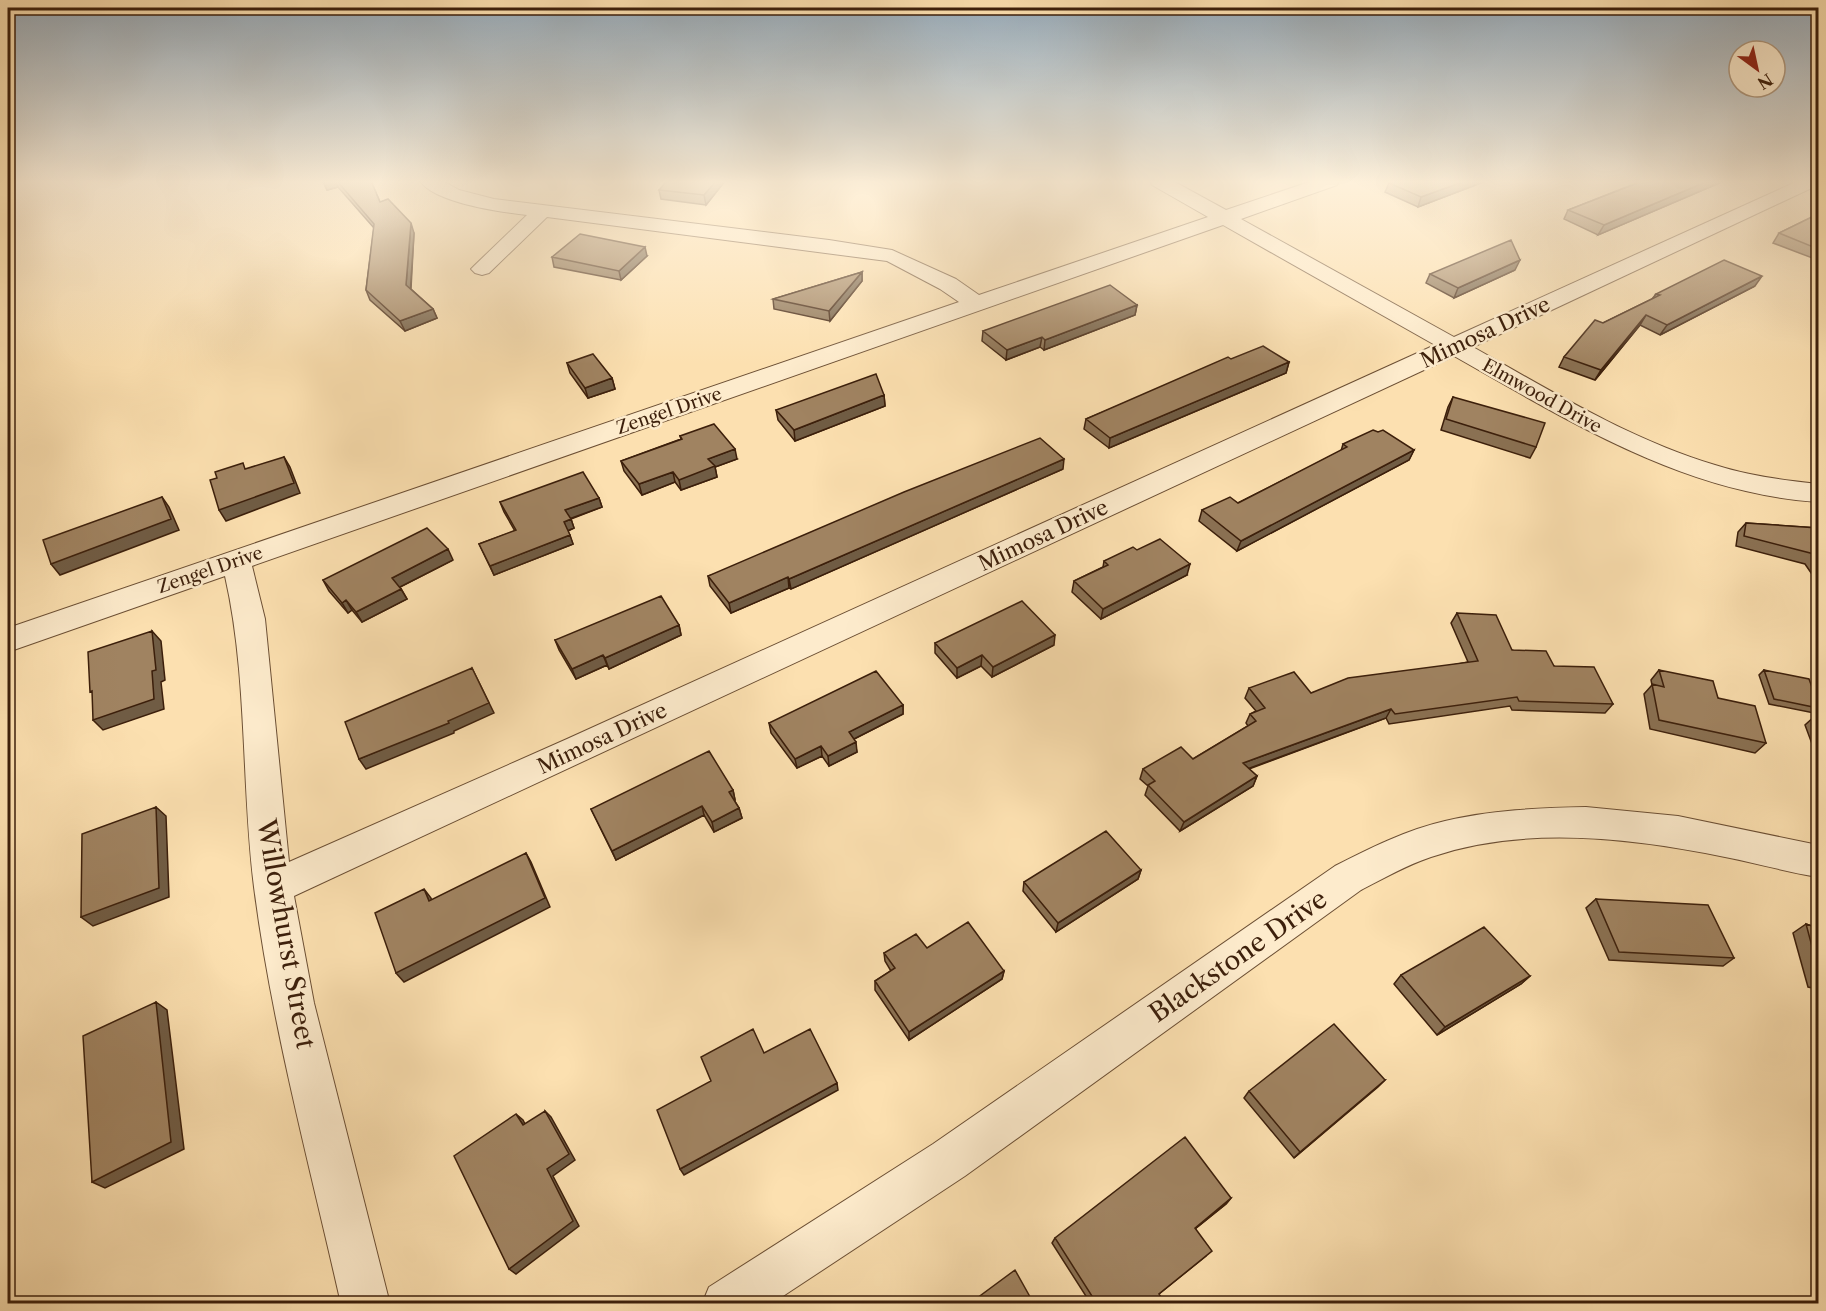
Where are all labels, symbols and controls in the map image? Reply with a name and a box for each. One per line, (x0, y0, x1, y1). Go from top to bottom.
north arrow (1727, 39, 1787, 99)
text: N (1754, 69, 1776, 94)
street label: Mimosa Drive (1416, 291, 1554, 373)
street label: Elmwood Drive (1478, 354, 1606, 438)
street label: Zengel Drive (613, 383, 725, 439)
street label: Mimosa Drive (974, 494, 1112, 576)
street label: Zengel Drive (154, 542, 266, 598)
street label: Mimosa Drive (533, 697, 671, 779)
street label: Willowhurst Street (250, 816, 322, 1052)
street label: Blackstone Drive (1143, 883, 1333, 1029)

